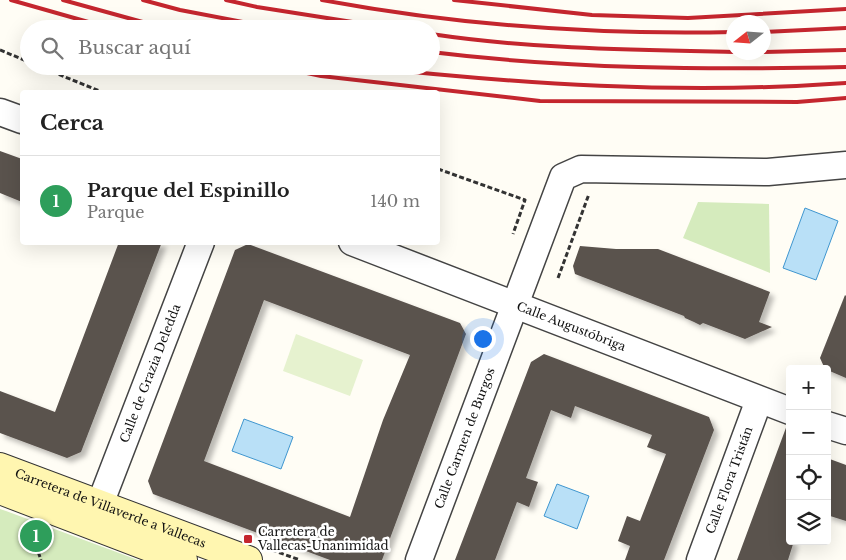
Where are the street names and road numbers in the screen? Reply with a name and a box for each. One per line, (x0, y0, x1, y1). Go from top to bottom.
street label: Calle Augustóbriga (515, 298, 628, 354)
street label: Calle de Grazia Deledda (116, 301, 184, 445)
street label: Calle Carmen de Burgos (431, 365, 498, 511)
street label: Calle Flora Tristán (702, 424, 756, 536)
street label: Carretera de Villaverde a Vallecas (13, 465, 208, 551)

